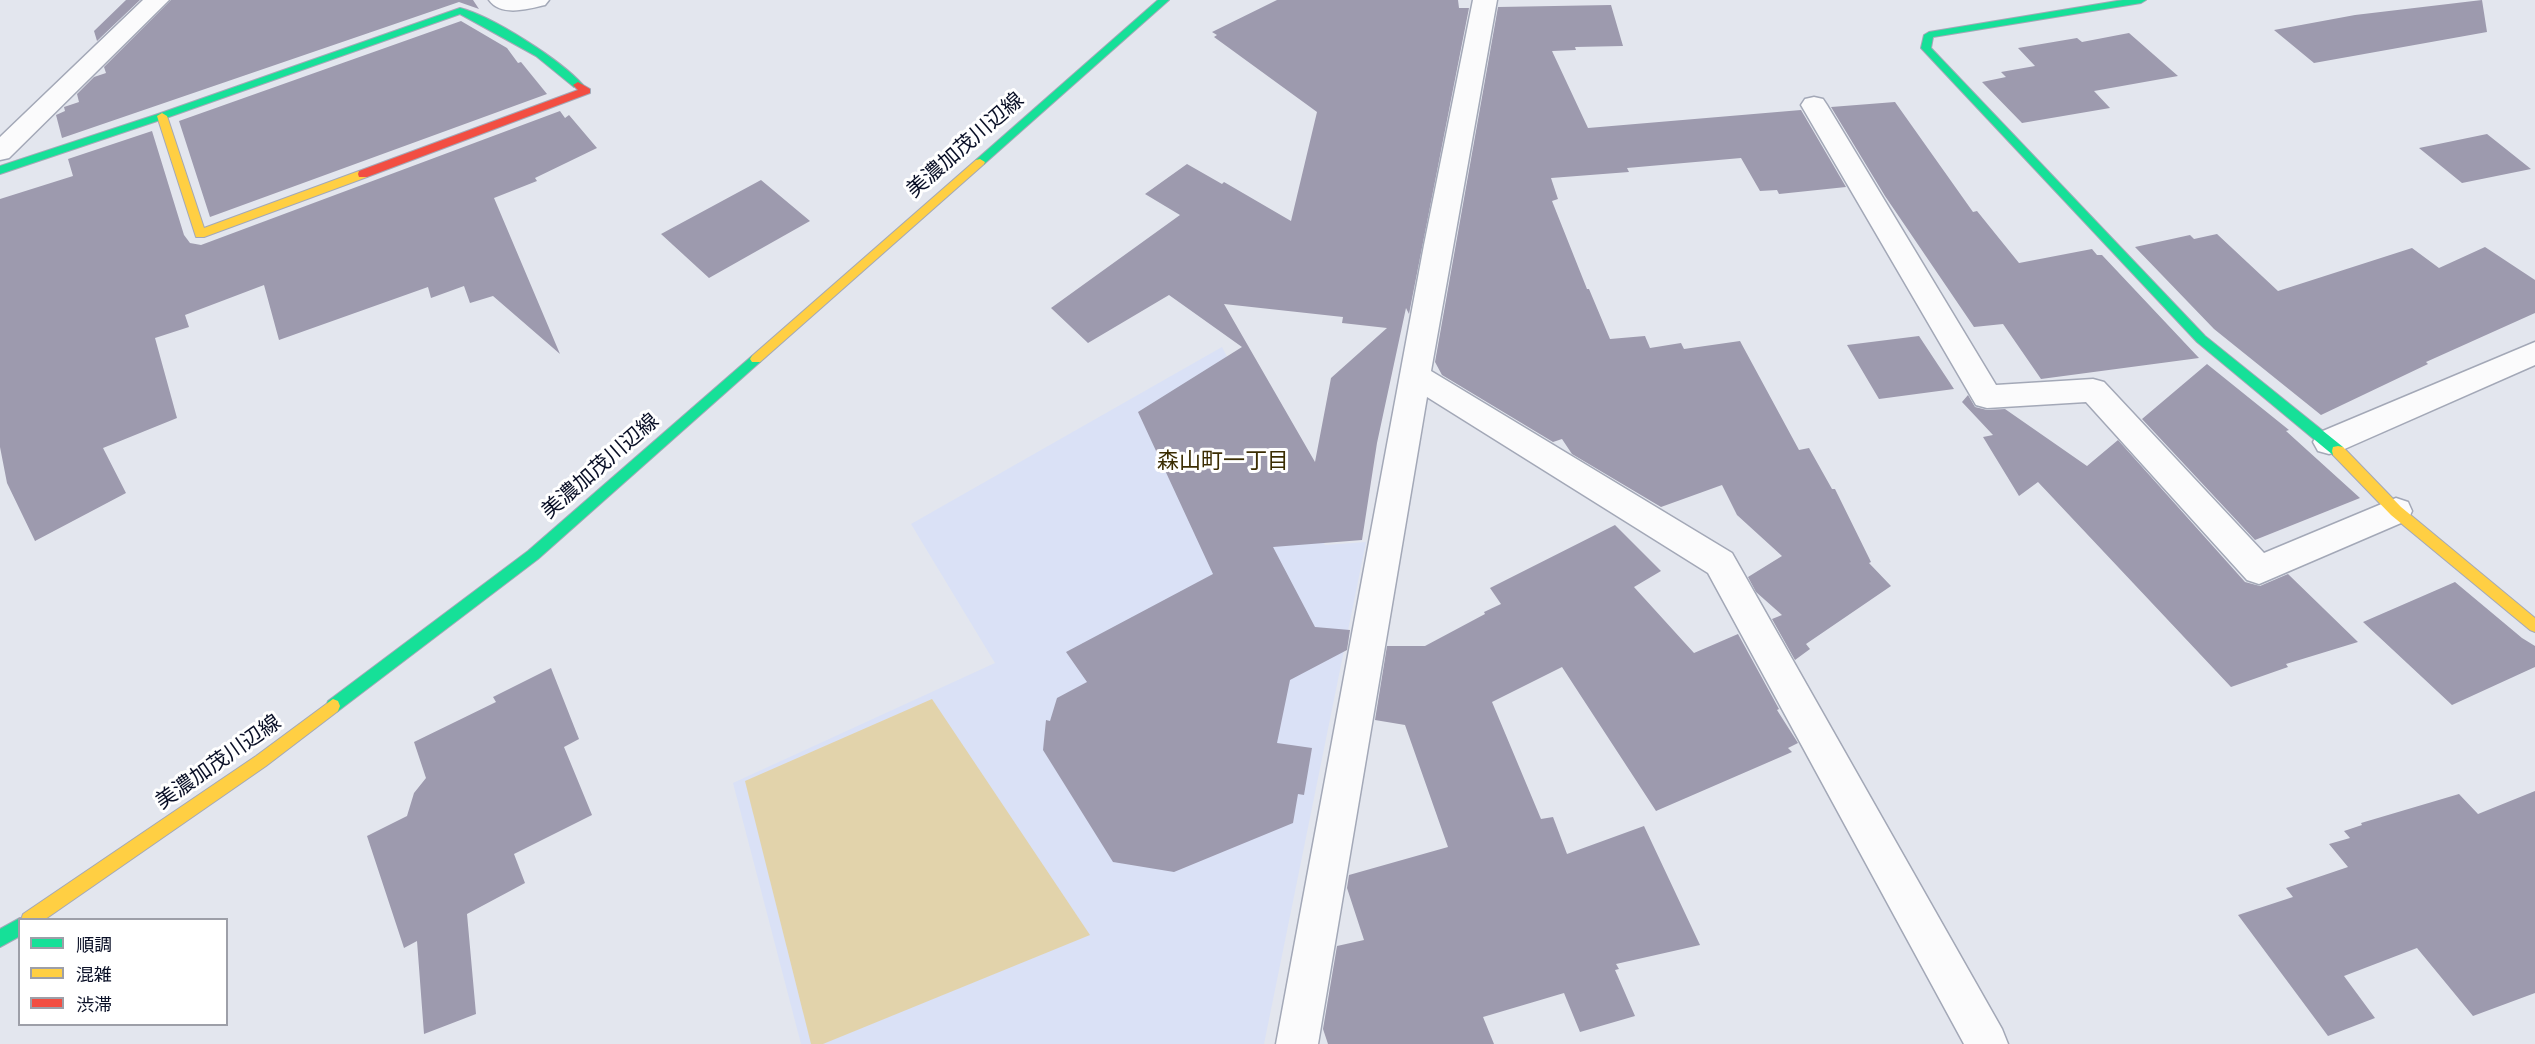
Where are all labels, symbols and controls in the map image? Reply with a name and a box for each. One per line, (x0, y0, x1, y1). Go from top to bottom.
street label: 美濃加茂川辺線 (902, 88, 1030, 204)
street label: 美濃加茂川辺線 (537, 409, 665, 525)
district label: 森山町一丁目 (1157, 449, 1289, 475)
street label: 美濃加茂川辺線 (152, 711, 286, 815)
legend (18, 918, 228, 1026)
text: 順調 (76, 934, 112, 955)
text: 混雑 (76, 964, 112, 985)
text: 渋滞 (76, 994, 112, 1015)

